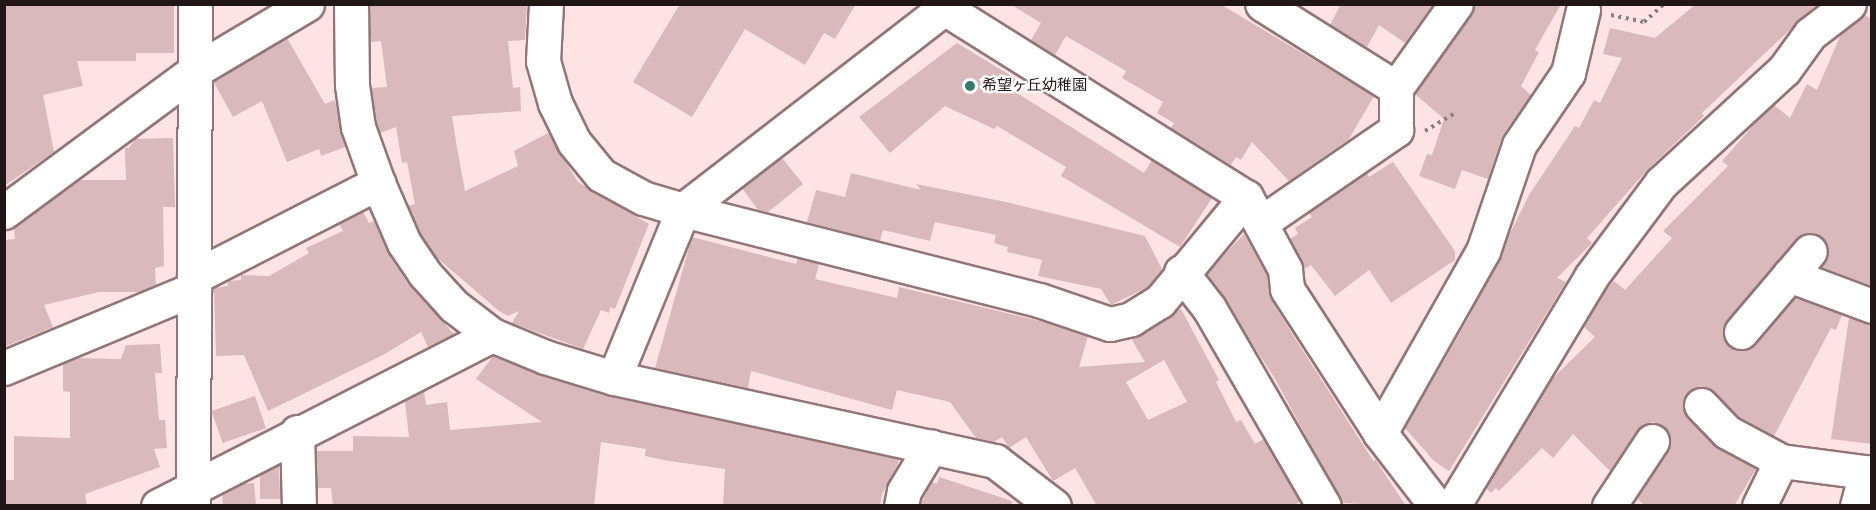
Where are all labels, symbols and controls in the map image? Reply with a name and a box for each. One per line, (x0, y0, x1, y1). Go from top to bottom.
place label: 希望ヶ丘幼稚園 (982, 77, 1087, 95)
marker: 希望ヶ丘幼稚園 (963, 79, 977, 93)

